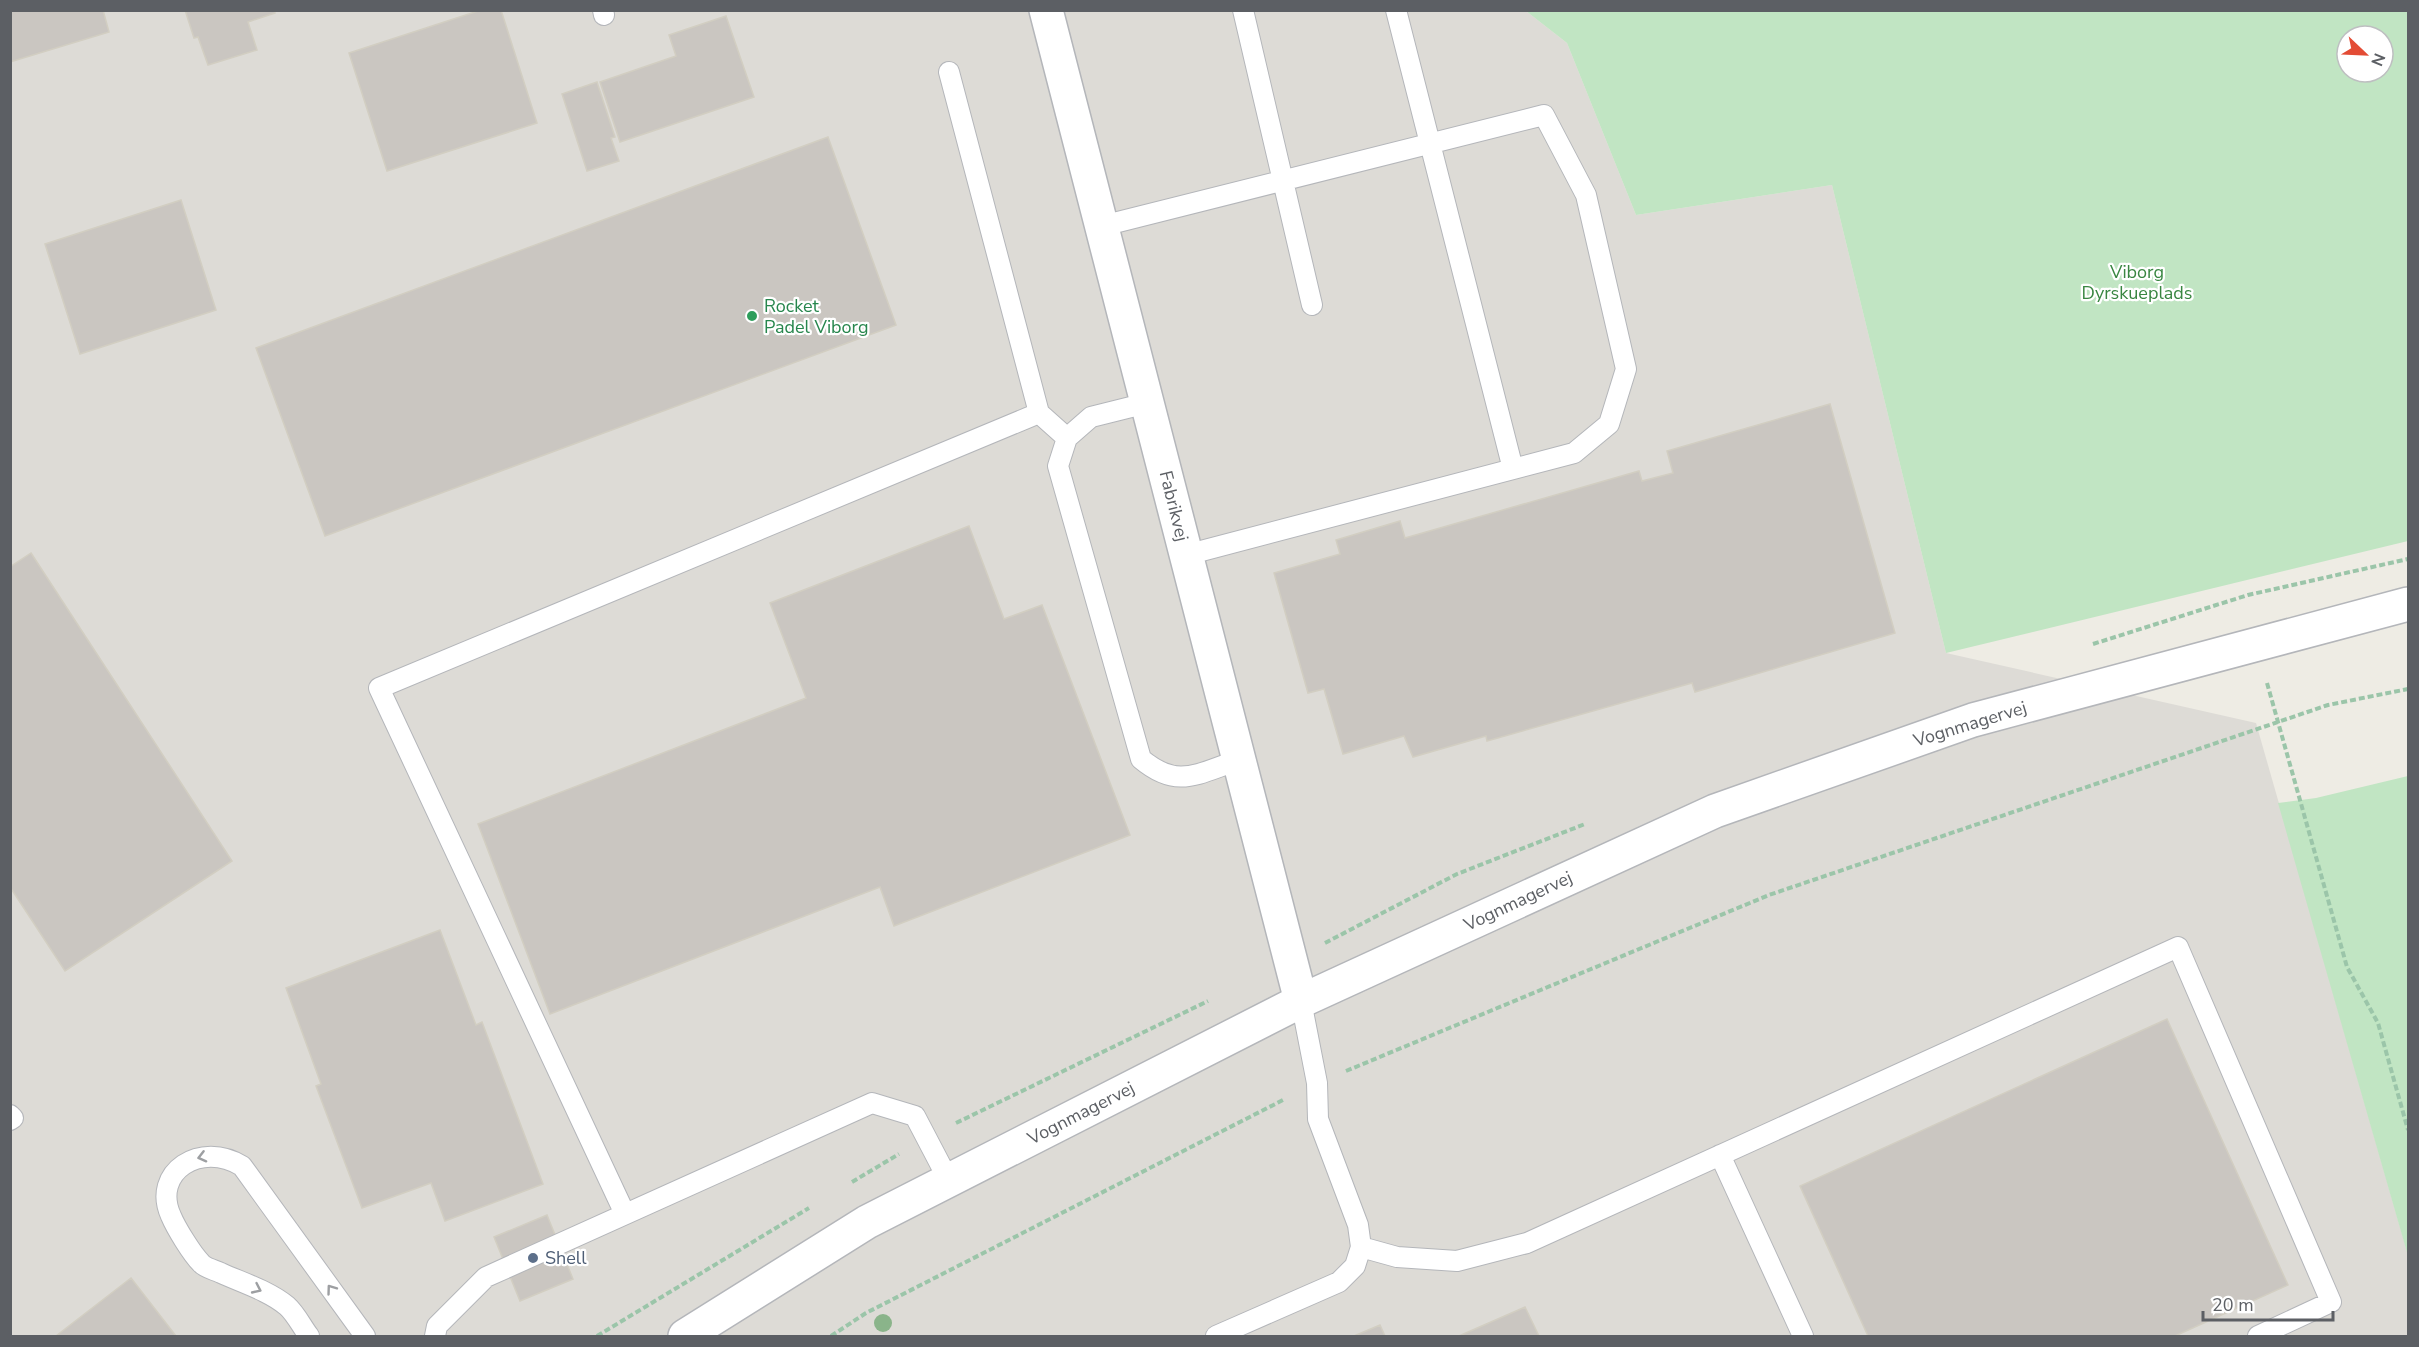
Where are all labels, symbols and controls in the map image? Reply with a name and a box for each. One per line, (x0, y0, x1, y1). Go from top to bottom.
north arrow (2335, 24, 2395, 84)
text: N (2365, 50, 2390, 69)
park label: Viborg Dyrskueplads (2082, 260, 2192, 305)
place label: Rocket Padel Viborg (764, 294, 868, 339)
marker: Rocket Padel Viborg (745, 309, 759, 323)
street label: Fabrikvej (1154, 468, 1194, 544)
street label: Vognmagervej (1910, 695, 2030, 753)
street label: Vognmagervej (1459, 865, 1576, 937)
street label: Vognmagervej (1022, 1076, 1139, 1151)
one-way arrow (197, 1150, 207, 1163)
place label: Shell (545, 1246, 587, 1270)
marker: Shell (526, 1251, 540, 1265)
one-way arrow (250, 1282, 261, 1294)
scale bar (2203, 1284, 2334, 1322)
one-way arrow (327, 1285, 338, 1296)
text: 20 m (2212, 1293, 2254, 1317)

